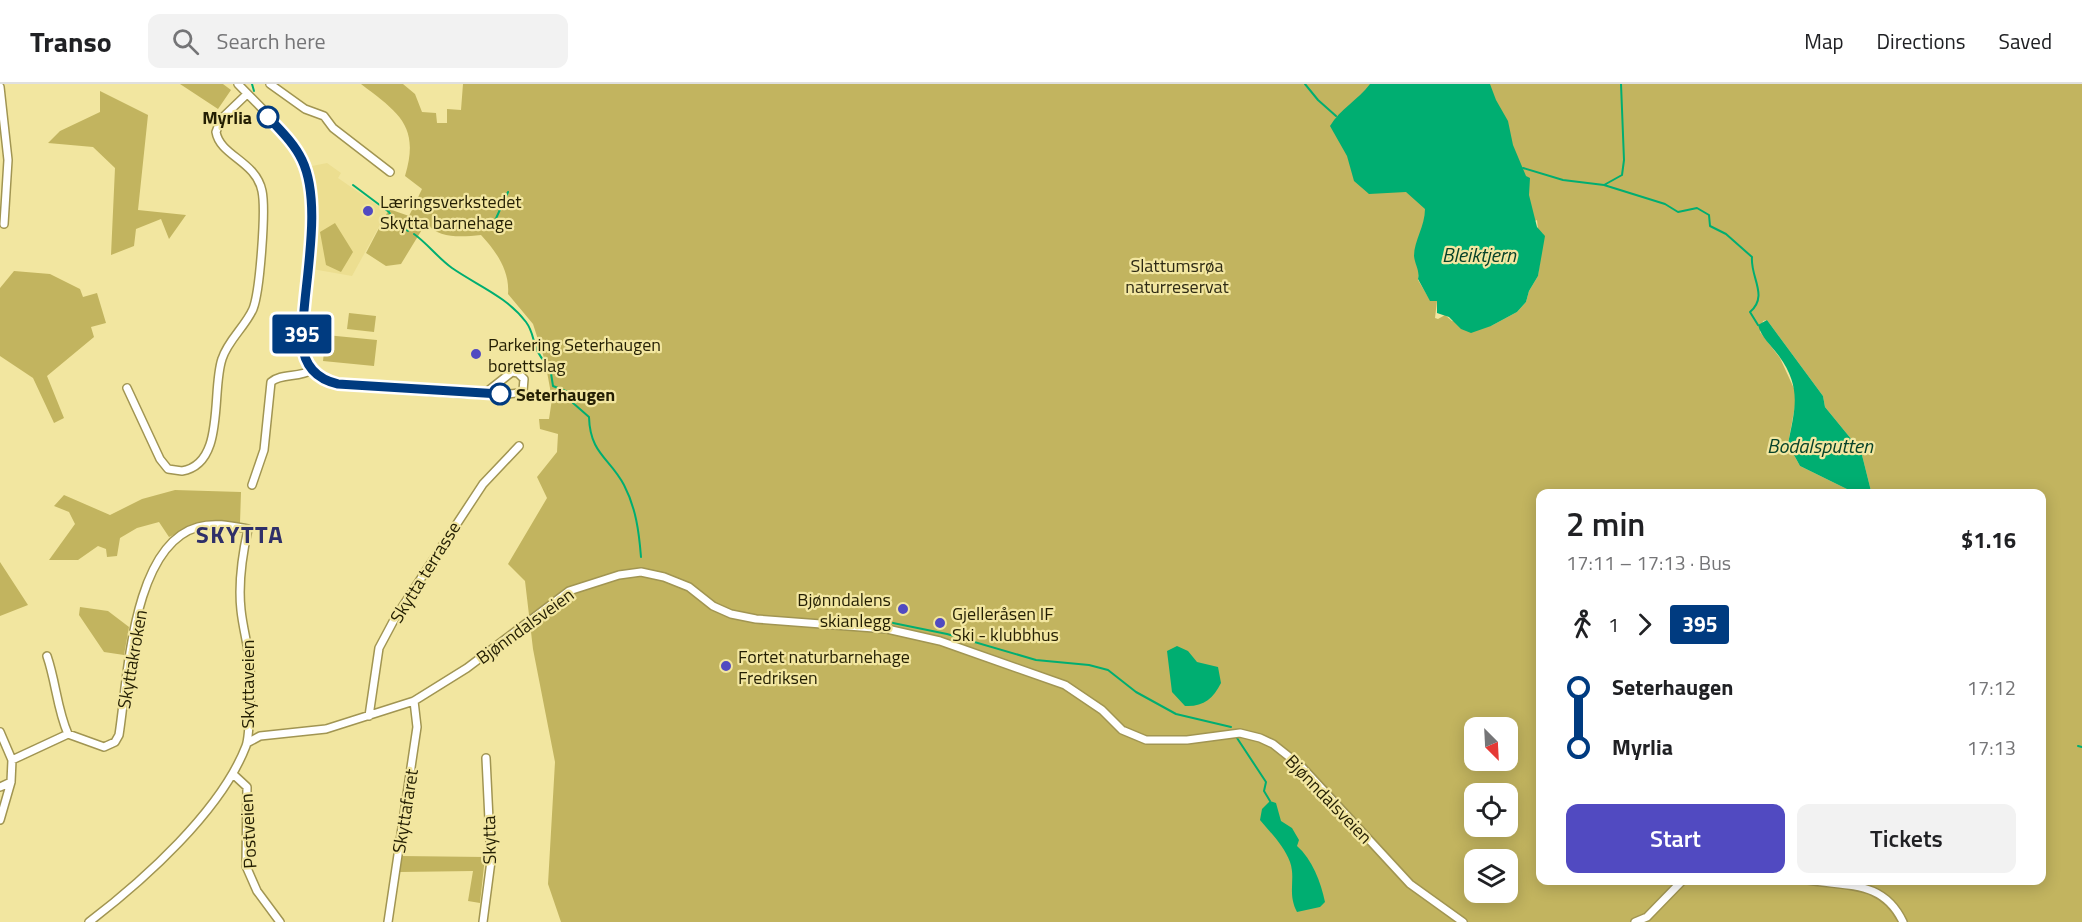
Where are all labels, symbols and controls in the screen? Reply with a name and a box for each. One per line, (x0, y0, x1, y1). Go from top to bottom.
search box (148, 14, 568, 68)
text: Transo (30, 20, 112, 63)
text: Search here (217, 24, 326, 58)
icon: search (169, 25, 202, 58)
text: Map (1804, 25, 1844, 57)
text: Directions (1877, 25, 1966, 57)
text: Saved (1999, 25, 2052, 57)
place label: Myrlia (202, 104, 252, 131)
marker: Myrlia (257, 106, 279, 128)
place label: Læringsverkstedet Skytta barnehage (380, 188, 522, 236)
marker: Læringsverkstedet Skytta barnehage (361, 204, 375, 218)
water label: Bleiktjern (1442, 239, 1517, 270)
park label: Slattumsrøa naturreservat (1125, 252, 1229, 300)
line badge: 395 (268, 314, 336, 354)
text: 395 (284, 318, 320, 350)
place label: Parkering Seterhaugen borettslag (488, 331, 661, 379)
marker: Parkering Seterhaugen borettslag (469, 347, 483, 361)
place label: Seterhaugen (516, 381, 615, 408)
marker: Seterhaugen (489, 383, 511, 405)
water label: Bodalsputten (1767, 430, 1874, 461)
text: 2 min (1566, 499, 1645, 549)
district label: SKYTTA (196, 516, 284, 552)
street label: Skytta terrasse (383, 516, 467, 628)
text: $1.16 (1961, 523, 2016, 557)
text: 17:11 – 17:13 · Bus (1566, 547, 1731, 578)
street label: Bjønndalsveien (471, 581, 579, 671)
place label: Bjønndalens skianlegg (797, 586, 891, 634)
place label: Gjelleråsen IF Ski - klubbhus (952, 600, 1059, 648)
marker: Bjønndalens skianlegg (896, 602, 910, 616)
street label: Skyttakroken (110, 607, 154, 711)
icon: walk (1566, 608, 1599, 641)
icon: forward (1628, 608, 1661, 641)
text: 395 (1682, 608, 1717, 640)
text: 1 (1608, 609, 1619, 640)
marker: Gjelleråsen IF Ski - klubbhus (933, 616, 947, 630)
street label: Skyttaveien (234, 640, 261, 728)
place label: Fortet naturbarnehage Fredriksen (738, 643, 910, 691)
marker: Fortet naturbarnehage Fredriksen (719, 659, 733, 673)
text: Seterhaugen (1612, 670, 1733, 704)
text: 17:12 (1967, 672, 2016, 703)
north arrow (1464, 717, 1518, 771)
map controls (1464, 717, 1518, 903)
text: Myrlia (1612, 730, 1673, 764)
text: 17:13 (1967, 732, 2016, 763)
street label: Bjønndalsveien (1279, 748, 1379, 850)
street label: Skyttafaret (385, 766, 425, 855)
button: locate (1464, 783, 1518, 837)
street label: Postveien (233, 793, 263, 869)
button: Start (1566, 804, 1785, 873)
button: Tickets (1797, 804, 2016, 873)
street label: Skytta (475, 815, 503, 865)
button: layers (1464, 849, 1518, 903)

